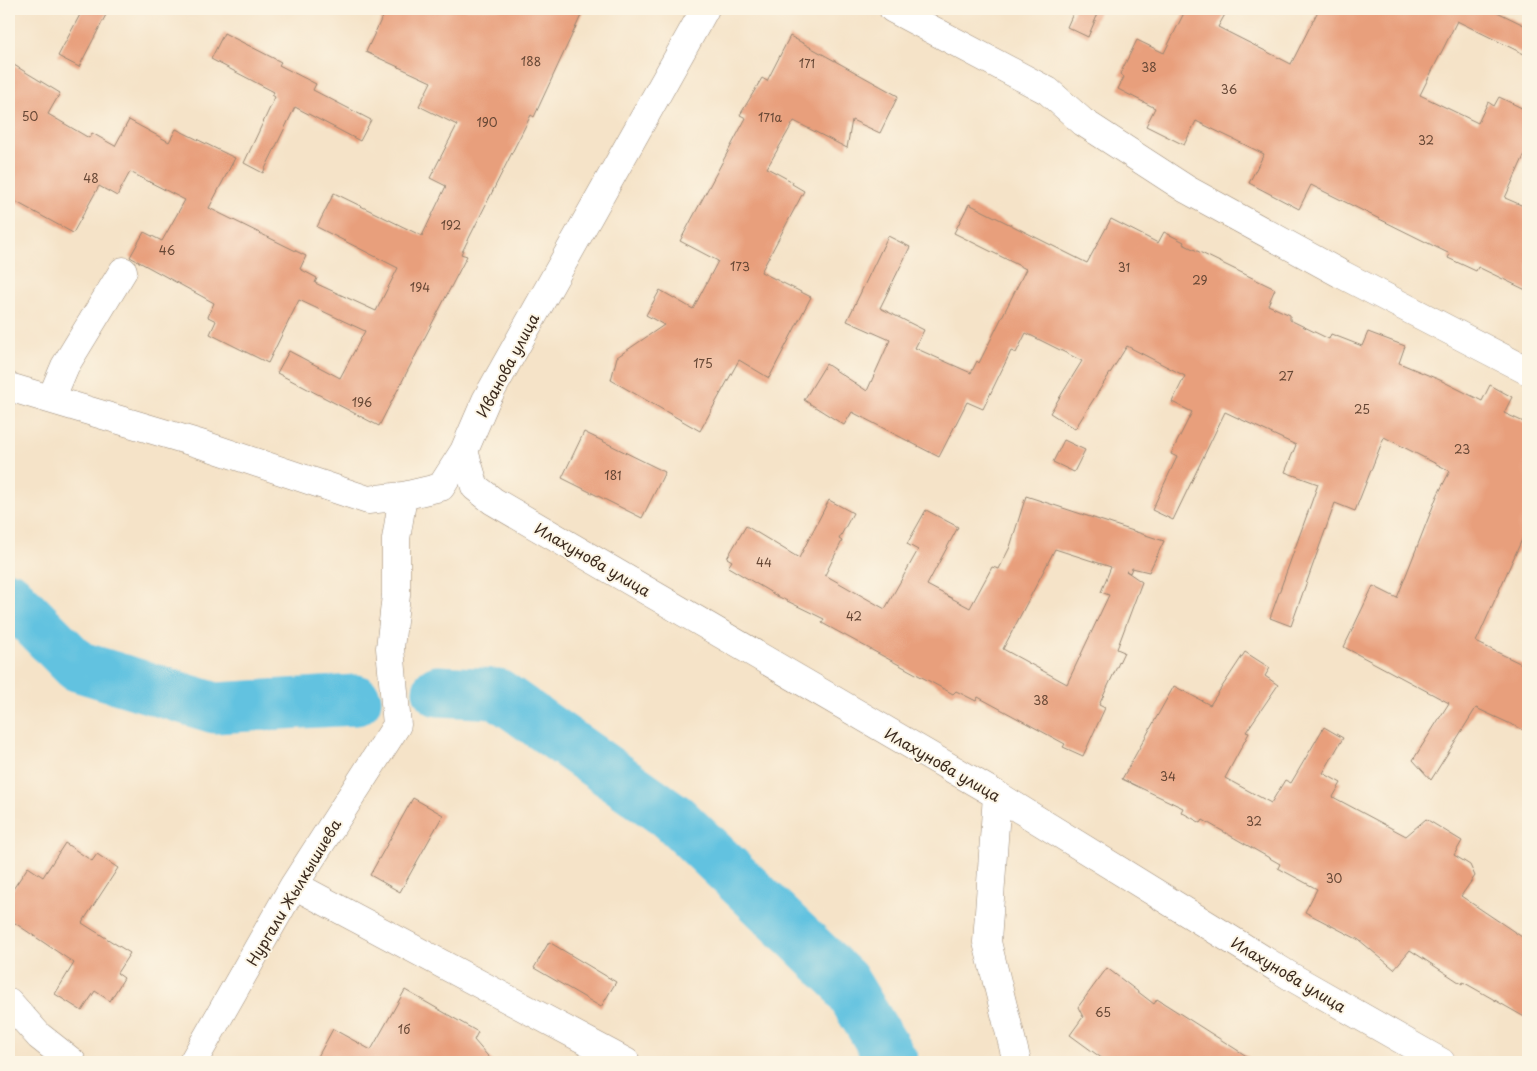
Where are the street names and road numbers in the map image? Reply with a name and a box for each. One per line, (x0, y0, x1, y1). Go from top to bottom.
street label: Иванова улица (470, 308, 544, 421)
street label: Илахунова улица (531, 516, 656, 602)
street label: Илахунова улица (881, 721, 1006, 807)
street label: Нургали Жылкышиева (240, 814, 346, 970)
street label: Илахунова улица (1227, 931, 1351, 1018)

